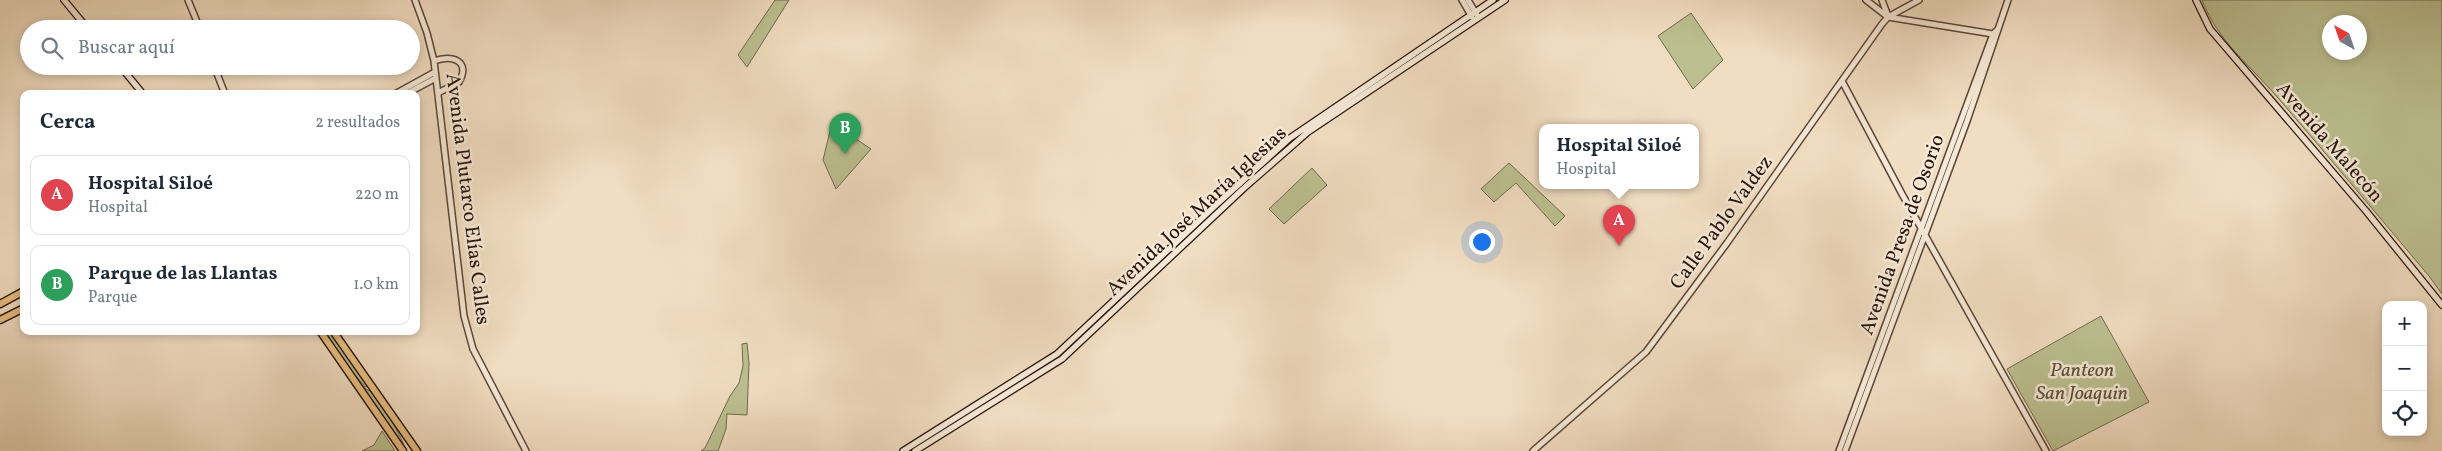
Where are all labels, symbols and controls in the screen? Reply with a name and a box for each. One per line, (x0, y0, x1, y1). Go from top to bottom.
north arrow (2322, 15, 2367, 60)
search box (20, 20, 420, 75)
icon: search (38, 34, 66, 62)
text: Buscar aquí (78, 35, 175, 61)
street label: Avenida Plutarco Elías Calles (438, 72, 496, 326)
street label: Avenida Malecón (2269, 77, 2389, 209)
text: Cerca (40, 108, 95, 137)
text: 2 resultados (315, 112, 400, 134)
pin: B (829, 113, 861, 154)
street label: Avenida José María Iglesias (1100, 121, 1294, 303)
popup (1539, 124, 1699, 189)
street label: Avenida Presa de Osorio (1854, 131, 1952, 339)
text: Hospital Siloé (1557, 133, 1681, 159)
street label: Calle Pablo Valdez (1664, 150, 1780, 296)
text: Hospital (1557, 159, 1616, 181)
text: Hospital Siloé (88, 171, 213, 197)
text: A (51, 184, 63, 206)
text: 220 m (355, 184, 399, 206)
text: Hospital (88, 197, 148, 219)
pin: A (1603, 205, 1635, 246)
your location (1469, 229, 1495, 255)
text: Parque de las Llantas (88, 261, 277, 287)
text: B (52, 274, 62, 296)
text: 1.0 km (353, 274, 399, 296)
text: Parque (88, 287, 137, 309)
map controls (2382, 301, 2427, 436)
button: + (2382, 301, 2427, 346)
button: − (2382, 346, 2427, 391)
park label: Panteon San Joaquin (2036, 357, 2128, 408)
button: locate (2382, 391, 2427, 436)

